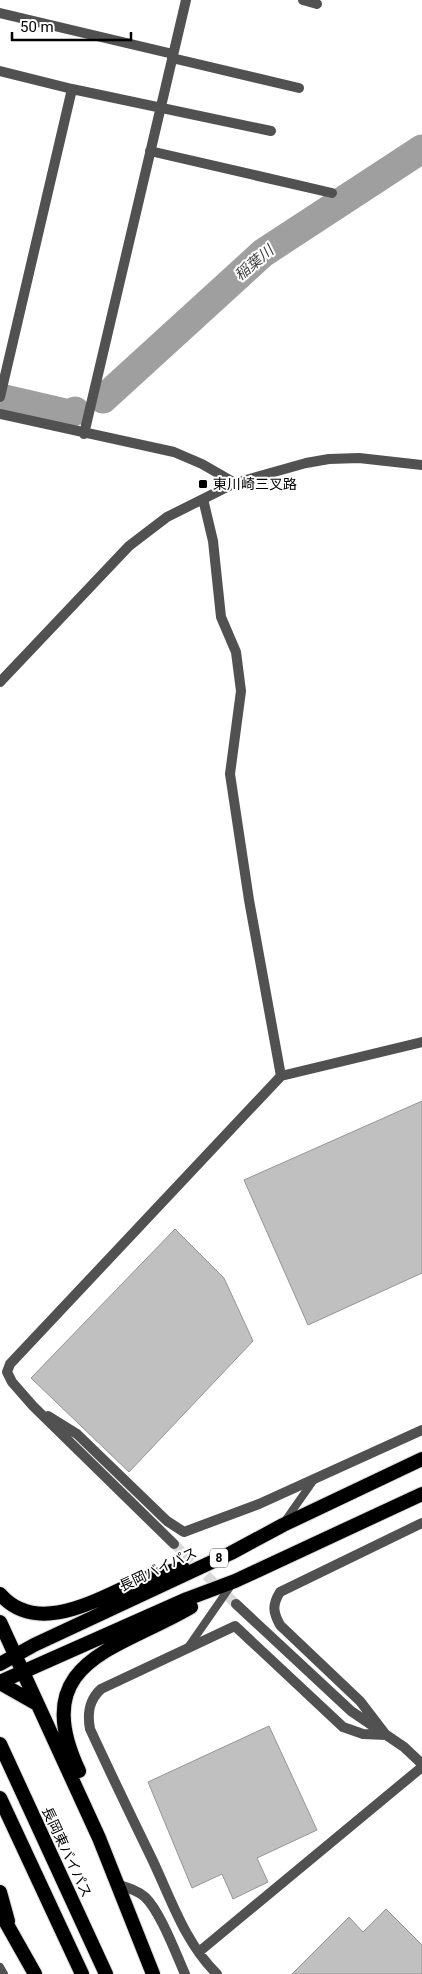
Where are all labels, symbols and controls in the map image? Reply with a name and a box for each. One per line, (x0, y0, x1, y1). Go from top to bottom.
scale bar (12, 10, 131, 42)
text: 50 m (20, 18, 54, 36)
water label: 稲葉川 (231, 240, 279, 284)
place label: 東川崎三叉路 (213, 476, 297, 492)
marker: 東川崎三叉路 (197, 478, 209, 490)
street label: 長岡バイパス (117, 1544, 199, 1594)
road number: 8 (210, 1549, 228, 1568)
street label: 長岡東バイパス (39, 1804, 95, 1900)

